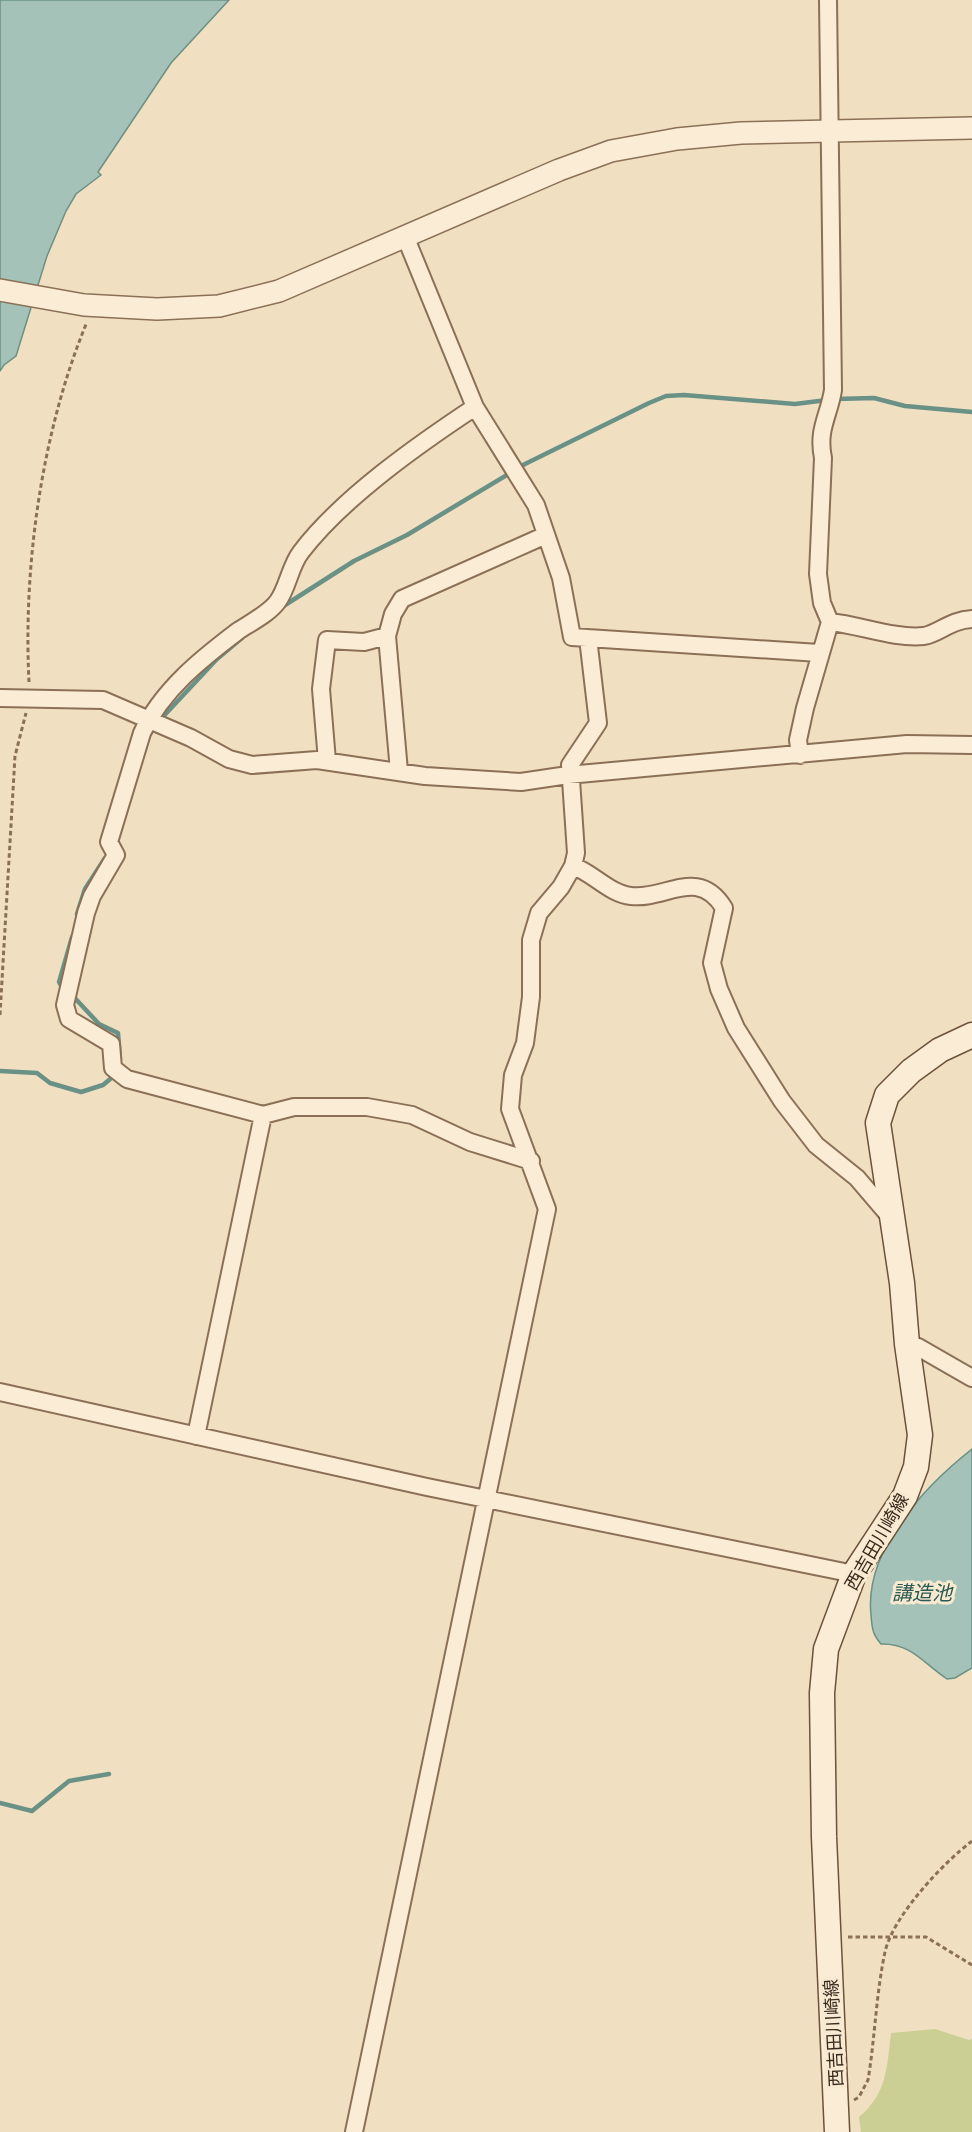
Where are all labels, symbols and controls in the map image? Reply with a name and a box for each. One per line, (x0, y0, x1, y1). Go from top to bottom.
street label: 西吉田川崎線 (839, 1489, 914, 1595)
water label: 講造池 (892, 1579, 954, 1607)
street label: 西吉田川崎線 (818, 1978, 849, 2088)

